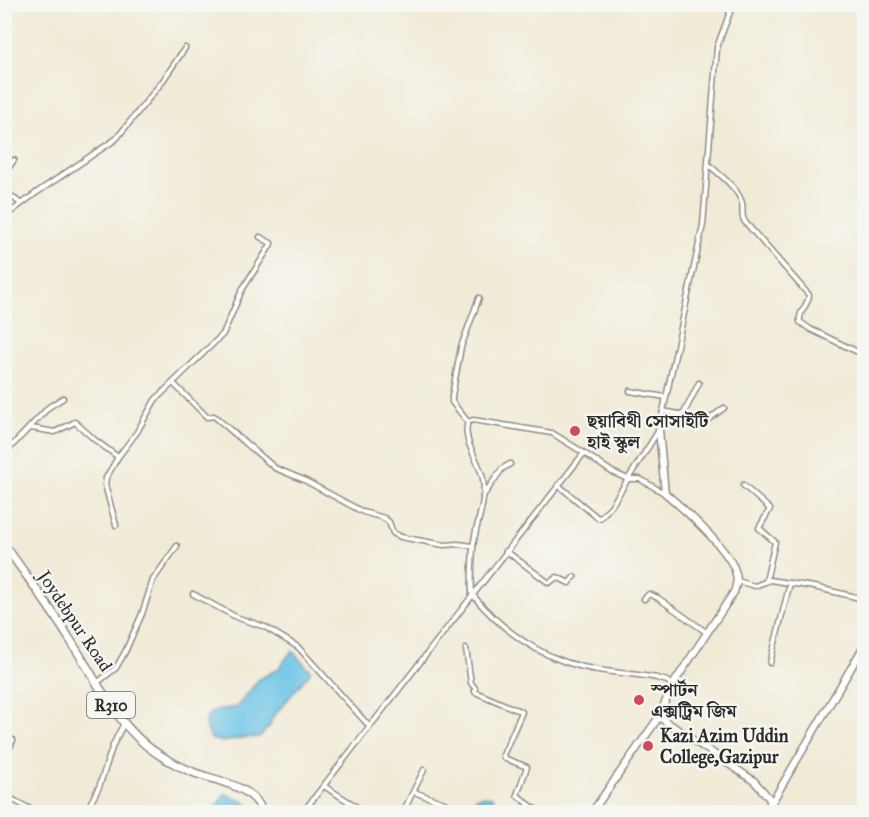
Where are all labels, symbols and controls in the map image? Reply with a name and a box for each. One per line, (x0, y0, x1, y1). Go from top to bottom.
place label: ছয়াবিথী সোসাইটি হাই স্কুল (586, 410, 709, 454)
marker: ছয়াবিথী সোসাইটি হাই স্কুল (568, 424, 582, 438)
street label: Joydebpur Road (31, 565, 117, 676)
place label: স্পার্টন এক্সট্রিম জিম (650, 679, 738, 722)
road number: R310 (87, 692, 135, 718)
marker: স্পার্টন এক্সট্রিম জিম (632, 693, 646, 707)
place label: Kazi Azim Uddin College,Gazipur (660, 725, 789, 769)
marker: Kazi Azim Uddin College,Gazipur (641, 739, 655, 753)

